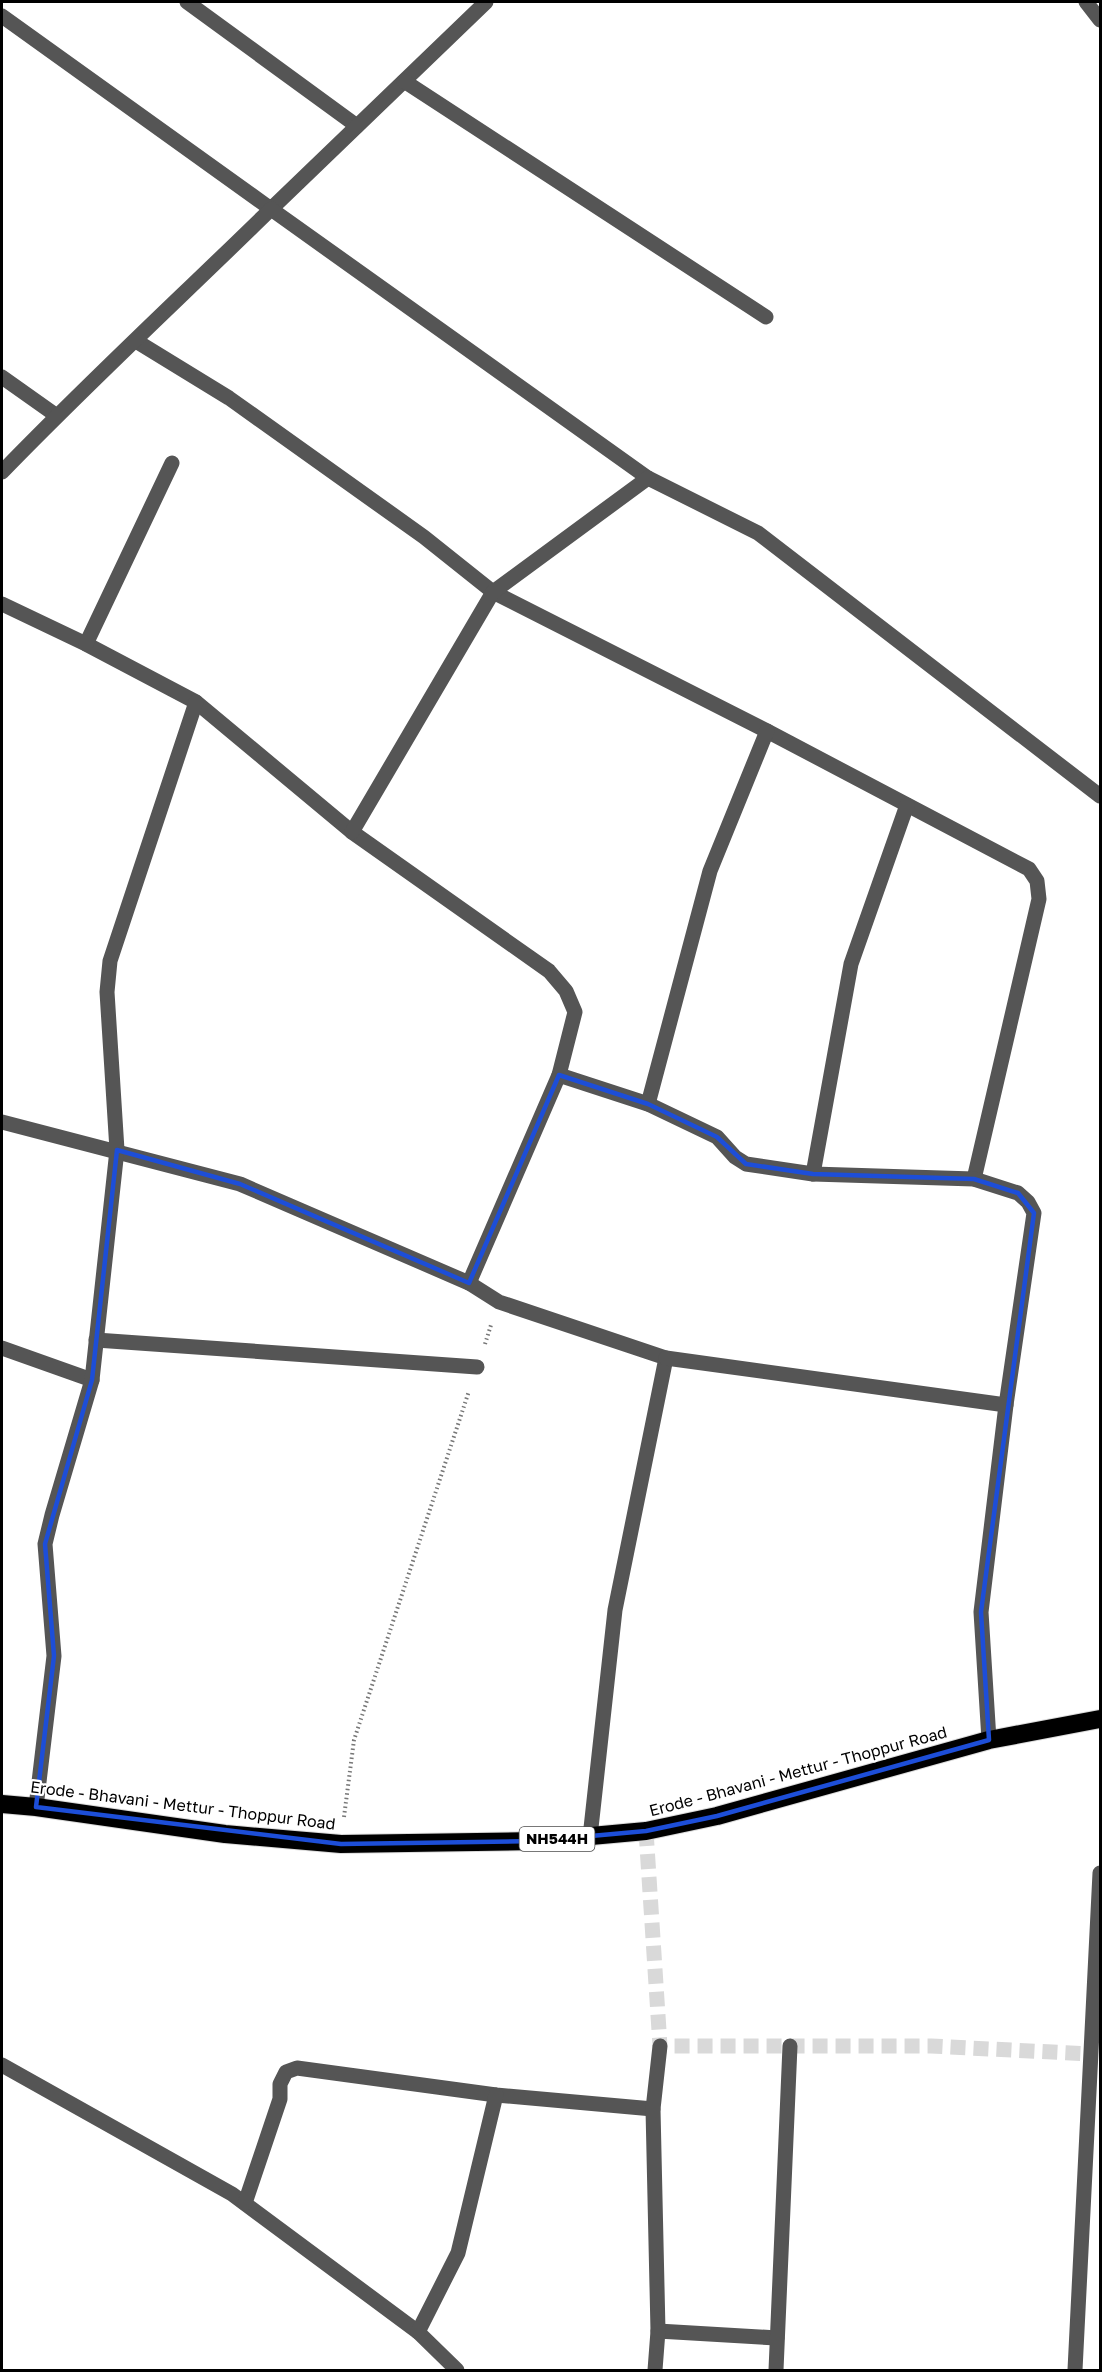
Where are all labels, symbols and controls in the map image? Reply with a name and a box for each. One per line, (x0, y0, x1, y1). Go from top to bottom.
street label: Erode - Bhavani - Mettur - Thoppur Road (647, 1722, 949, 1820)
street label: Erode - Bhavani - Mettur - Thoppur Road (29, 1776, 337, 1834)
road number: NH544H (520, 1827, 594, 1851)

